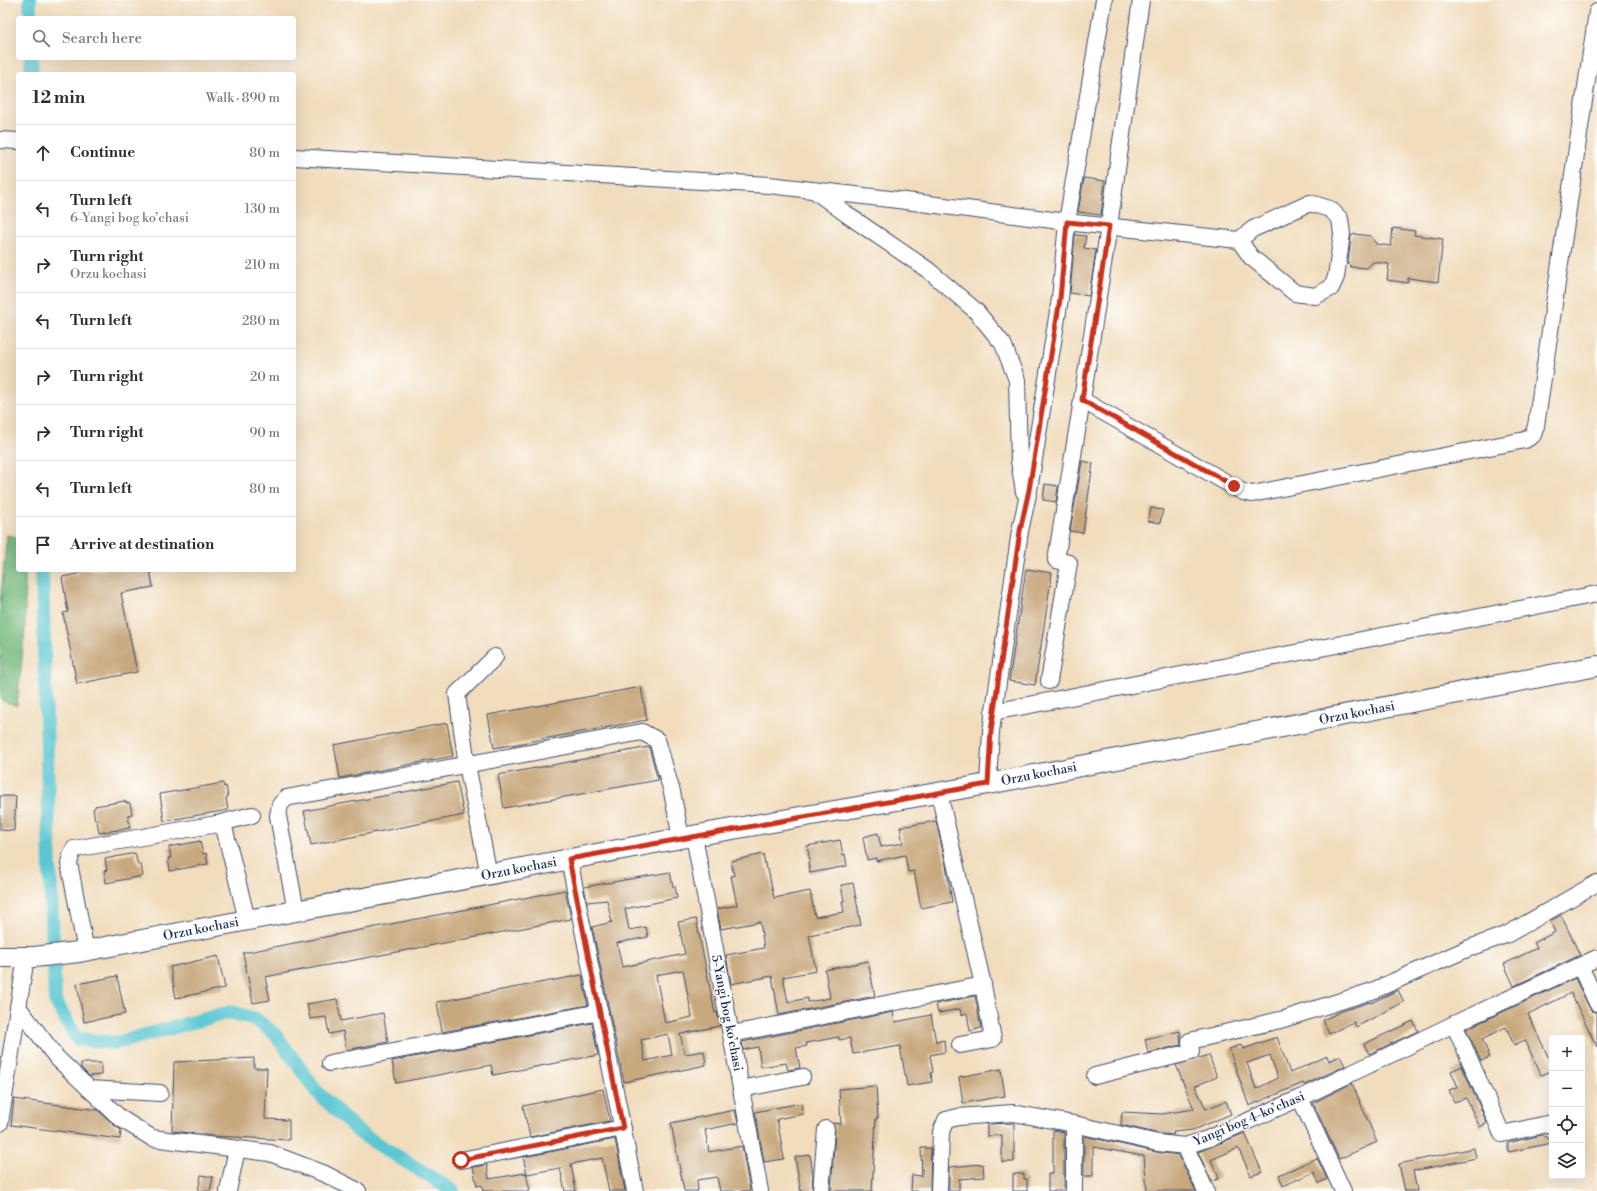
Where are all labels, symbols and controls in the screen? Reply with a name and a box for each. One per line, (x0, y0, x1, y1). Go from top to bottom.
search box (16, 16, 296, 60)
icon: search (30, 27, 52, 49)
text: Search here (62, 29, 142, 48)
text: 12 min (32, 87, 85, 109)
text: Walk · 890 m (206, 90, 280, 106)
icon: ahead (32, 142, 54, 164)
text: Continue (70, 143, 135, 162)
text: 80 m (249, 145, 280, 161)
text: Turn left (70, 191, 132, 210)
icon: left (32, 198, 54, 220)
text: 130 m (245, 201, 280, 217)
text: 6-Yangi bog koʼchasi (70, 210, 189, 226)
text: Turn right (70, 247, 144, 266)
icon: right (32, 254, 54, 276)
text: 210 m (245, 257, 280, 273)
text: Orzu kochasi (70, 266, 147, 282)
icon: left (32, 310, 54, 332)
text: Turn left (70, 311, 132, 330)
text: 280 m (242, 313, 280, 329)
icon: right (32, 366, 54, 388)
text: Turn right (70, 367, 144, 386)
text: 20 m (250, 369, 280, 385)
icon: right (32, 422, 54, 444)
text: Turn right (70, 423, 144, 442)
text: 90 m (249, 425, 280, 441)
route end (1225, 477, 1243, 495)
icon: left (32, 478, 54, 500)
text: Turn left (70, 479, 132, 498)
text: 80 m (249, 481, 280, 497)
icon: arrive (32, 534, 54, 556)
text: Arrive at destination (70, 535, 214, 554)
street label: Orzu kochasi (1318, 698, 1396, 728)
street label: Orzu kochasi (1000, 759, 1078, 789)
street label: Orzu kochasi (480, 854, 558, 884)
street label: Orzu kochasi (162, 914, 240, 944)
street label: 5-Yangi bog koʼchasi (708, 953, 746, 1073)
map controls (1549, 1035, 1585, 1179)
button: + (1549, 1035, 1585, 1071)
button: − (1549, 1071, 1585, 1107)
street label: Yangi bog 4-koʼchasi (1190, 1088, 1307, 1150)
button: locate (1549, 1107, 1585, 1143)
button: layers (1549, 1143, 1585, 1179)
route start (452, 1151, 470, 1169)

